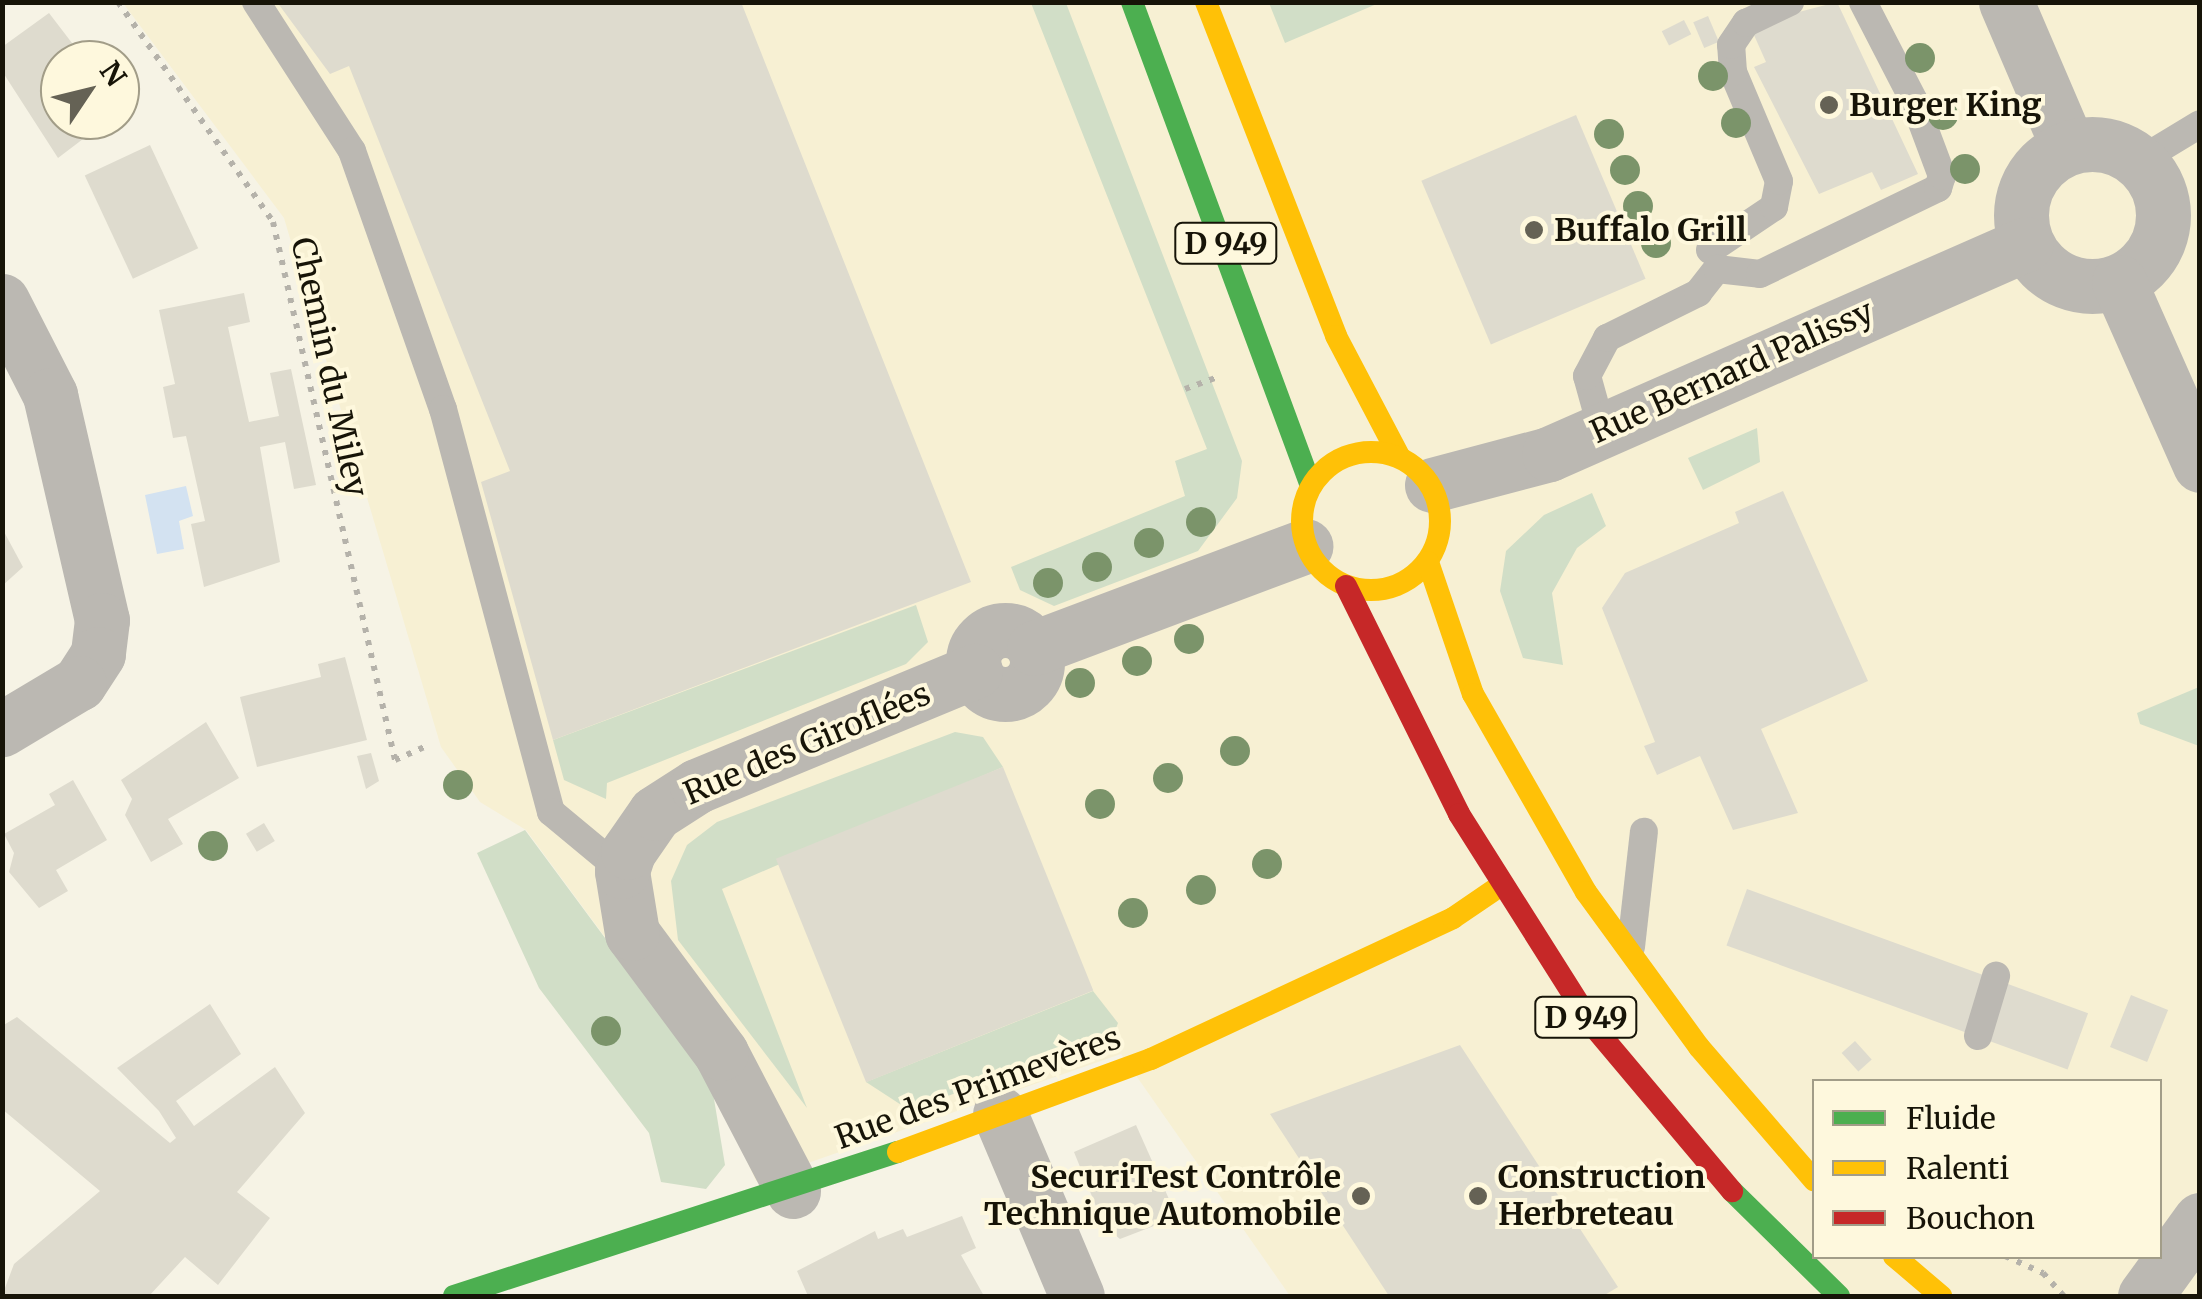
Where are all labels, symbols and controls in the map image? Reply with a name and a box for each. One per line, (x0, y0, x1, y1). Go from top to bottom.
north arrow (40, 40, 140, 140)
text: N (92, 55, 134, 93)
place label: Burger King (1849, 86, 2042, 124)
marker: Burger King (1818, 94, 1840, 116)
place label: Buffalo Grill (1554, 211, 1747, 249)
road number: D 949 (1174, 218, 1278, 268)
marker: Buffalo Grill (1523, 219, 1545, 241)
street label: Chemin du Miley (283, 234, 375, 500)
street label: Rue Bernard Palissy (1585, 292, 1879, 452)
street label: Rue des Giroflées (678, 675, 936, 813)
road number: D 949 (1534, 992, 1638, 1042)
street label: Rue des Primevères (830, 1019, 1126, 1157)
legend (1812, 1079, 2162, 1259)
text: Fluide (1906, 1099, 1996, 1137)
text: Ralenti (1906, 1149, 2009, 1187)
place label: SecuriTest Contrôle Technique Automobile (984, 1159, 1341, 1234)
place label: Construction Herbreteau (1498, 1159, 1705, 1234)
marker: SecuriTest Contrôle Technique Automobile (1350, 1185, 1372, 1207)
marker: Construction Herbreteau (1467, 1185, 1489, 1207)
text: Bouchon (1906, 1199, 2035, 1237)

